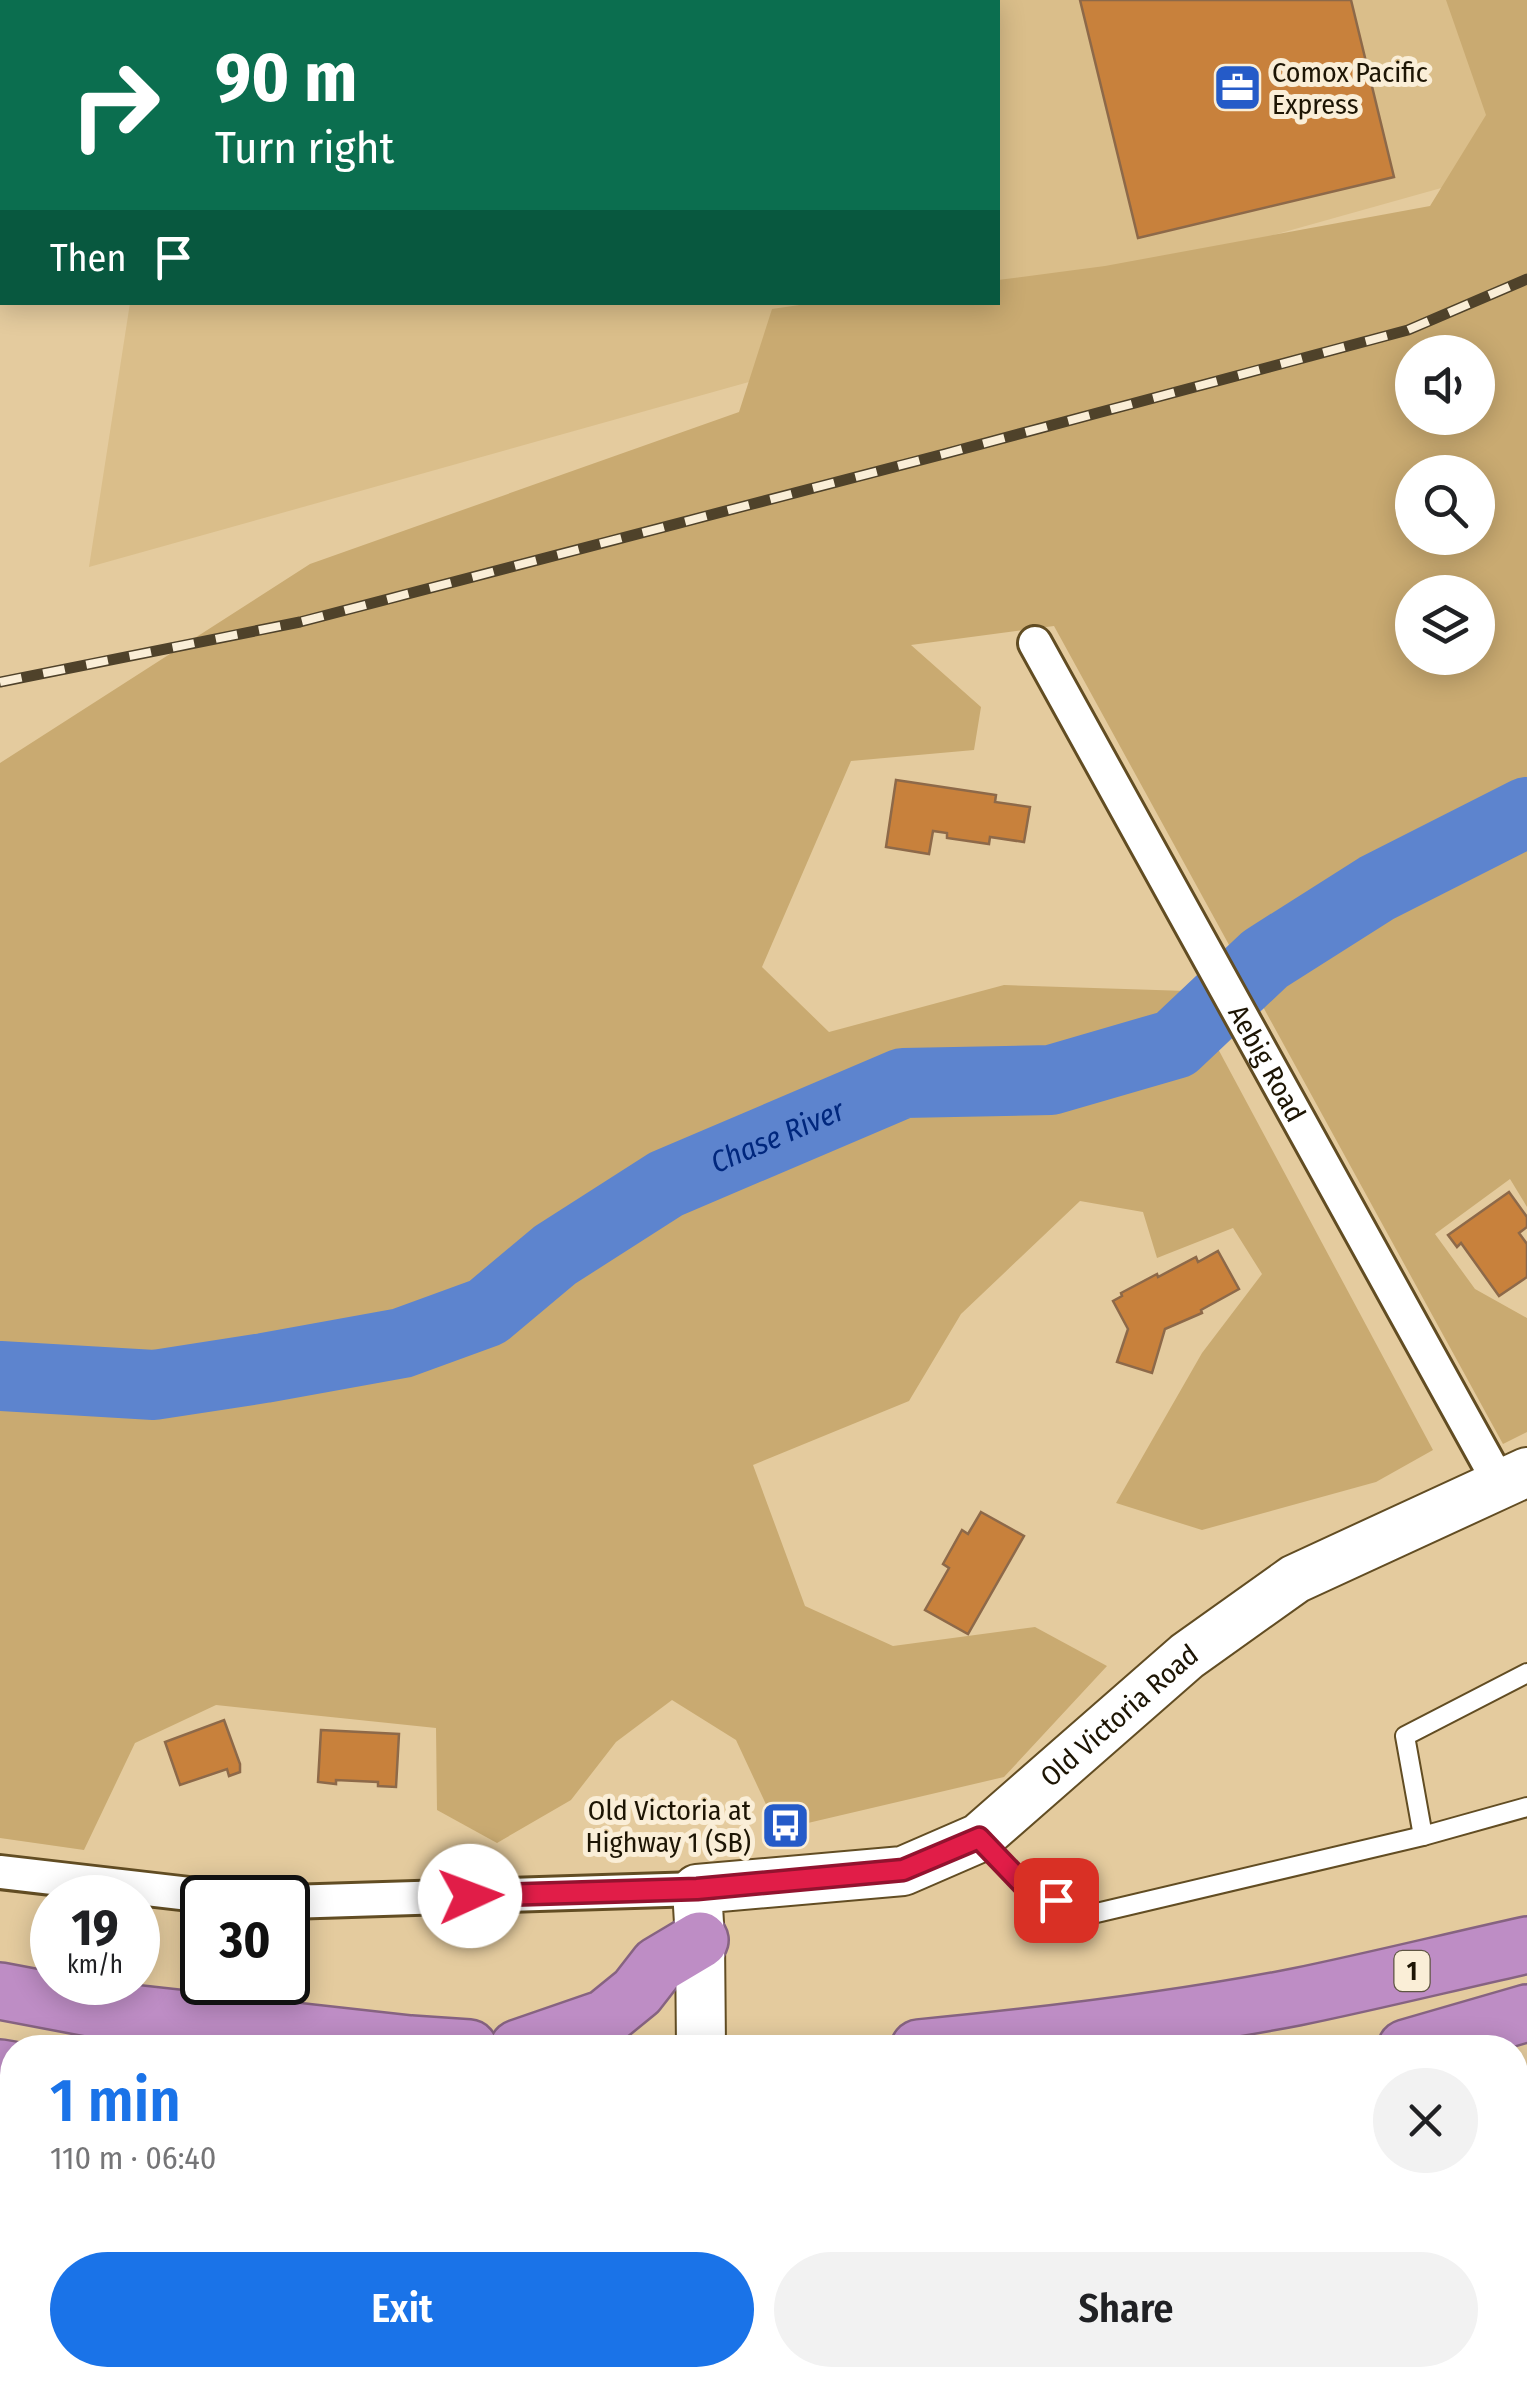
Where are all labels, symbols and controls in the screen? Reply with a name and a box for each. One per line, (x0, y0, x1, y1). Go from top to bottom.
text: 90 m (215, 36, 357, 120)
icon: right (50, 40, 180, 170)
place label: Comox Pacific Express (1272, 56, 1428, 121)
office icon: Comox Pacific Express (1211, 62, 1263, 114)
text: Turn right (215, 121, 394, 175)
icon: arrive (146, 230, 201, 285)
text: Then (50, 235, 126, 281)
map controls (1395, 335, 1495, 675)
button: sound (1395, 335, 1495, 435)
button: search (1395, 455, 1495, 555)
button: layers (1395, 575, 1495, 675)
street label: Aebig Road (1221, 999, 1312, 1127)
water label: Chase River (705, 1092, 851, 1181)
street label: Old Victoria Road (1034, 1638, 1204, 1793)
place label: Old Victoria at Highway 1 (SB) (585, 1794, 752, 1859)
bus stop icon: Old Victoria at Highway 1 (SB) (760, 1800, 812, 1852)
position arrow (418, 1844, 522, 1948)
pin (1014, 1858, 1099, 1943)
icon: arrive (1029, 1873, 1084, 1928)
speed limit sign: 30 (180, 1875, 310, 2005)
text: 19 (71, 1898, 118, 1958)
text: km/h (67, 1950, 123, 1980)
road number: 1 (1394, 1951, 1430, 1991)
text: 1 min (50, 2065, 181, 2137)
button: close (1373, 2068, 1478, 2173)
text: 110 m · 06:40 (50, 2139, 216, 2177)
button: Exit (50, 2252, 754, 2367)
button: Share (774, 2252, 1478, 2367)

